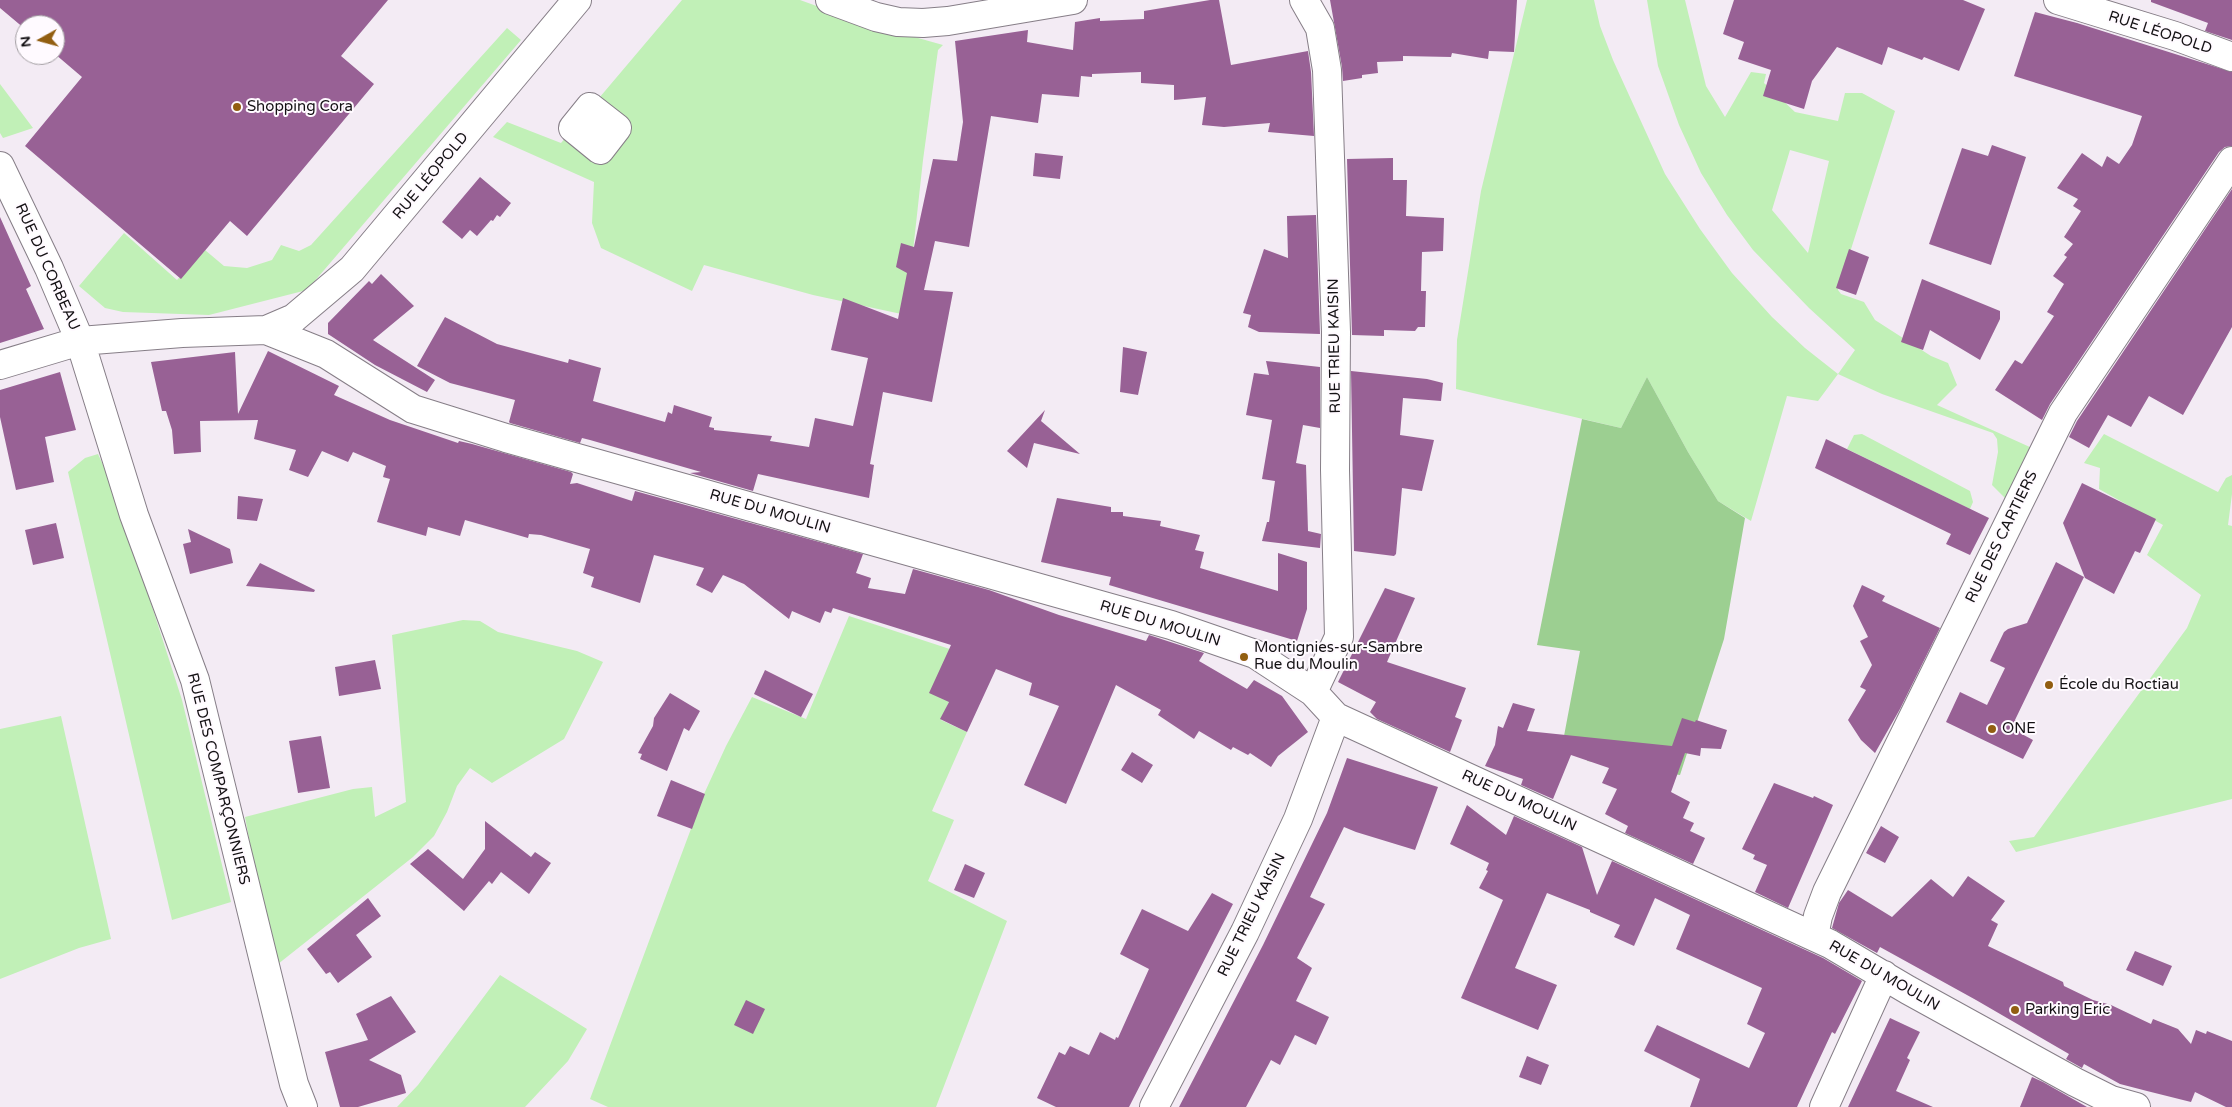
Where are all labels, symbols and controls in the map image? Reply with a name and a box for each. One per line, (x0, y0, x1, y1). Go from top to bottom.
street label: RUE LÉOPOLD (2106, 8, 2214, 58)
north arrow (15, 15, 65, 65)
text: N (16, 35, 35, 48)
place label: Shopping Cora (247, 98, 353, 116)
marker: Shopping Cora (231, 101, 243, 113)
street label: RUE LÉOPOLD (389, 129, 473, 223)
street label: RUE DU CORBEAU (11, 201, 83, 333)
street label: RUE TRIEU KAISIN (1325, 278, 1345, 414)
street label: RUE DES CARTIERS (1962, 468, 2042, 606)
street label: RUE DU MOULIN (707, 486, 833, 538)
street label: RUE DU MOULIN (1098, 597, 1222, 651)
place label: Montignies-sur-Sambre Rue du Moulin (1254, 639, 1423, 674)
marker: Montignies-sur-Sambre Rue du Moulin (1238, 651, 1250, 663)
street label: RUE DES COMPARÇONNIERS (183, 671, 253, 887)
place label: École du Roctiau (2059, 676, 2179, 694)
marker: École du Roctiau (2043, 679, 2055, 691)
place label: ONE (2002, 720, 2036, 738)
marker: ONE (1986, 723, 1998, 735)
street label: RUE DU MOULIN (1459, 766, 1579, 836)
street label: RUE TRIEU KAISIN (1214, 850, 1290, 980)
street label: RUE DU MOULIN (1825, 937, 1943, 1015)
place label: Parking Eric (2025, 1001, 2110, 1019)
marker: Parking Eric (2009, 1004, 2021, 1016)

